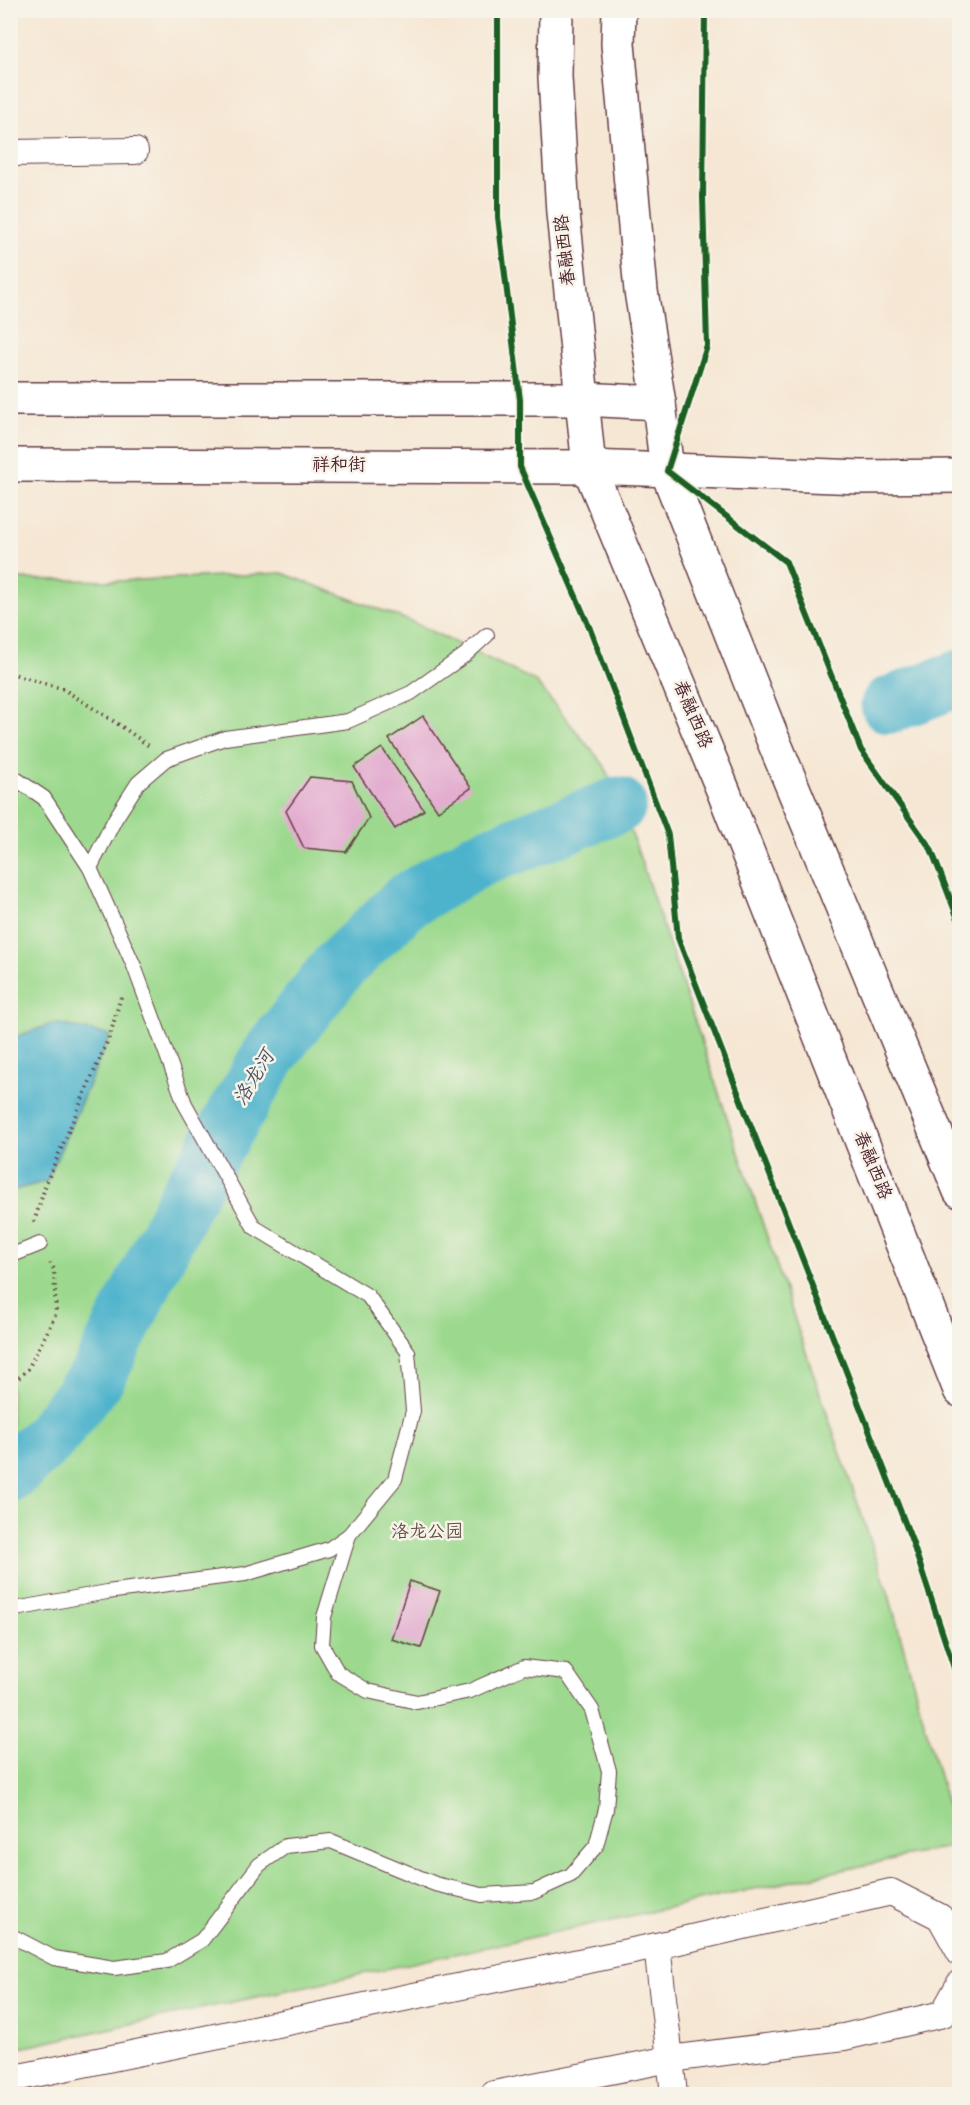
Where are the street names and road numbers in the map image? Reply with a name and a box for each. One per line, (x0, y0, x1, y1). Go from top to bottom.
street label: 春融西路 (552, 213, 581, 287)
street label: 祥和街 (312, 455, 366, 477)
street label: 春融西路 (667, 677, 716, 752)
street label: 春融西路 (848, 1128, 895, 1203)

